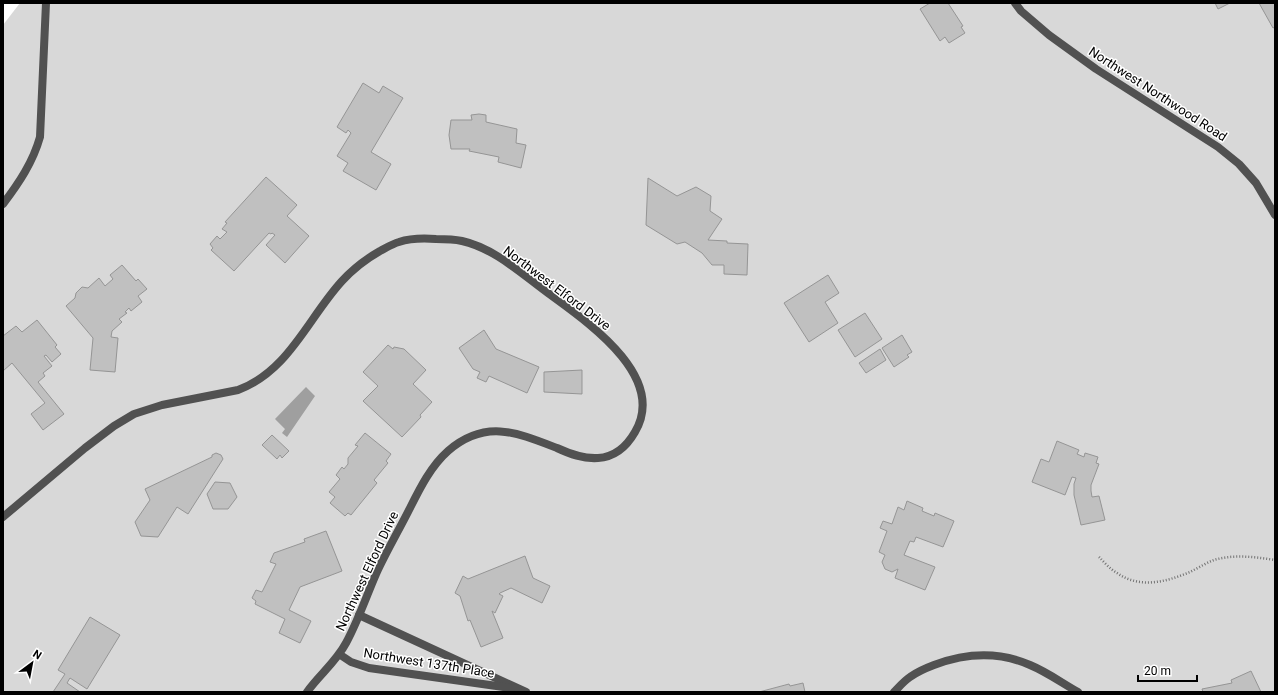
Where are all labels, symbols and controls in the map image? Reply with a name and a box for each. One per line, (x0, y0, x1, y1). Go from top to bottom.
street label: Northwest Northwood Road (1086, 44, 1230, 144)
street label: Northwest Elford Drive (500, 243, 614, 333)
street label: Northwest Elford Drive (333, 509, 401, 633)
north arrow (12, 643, 52, 683)
street label: Northwest 137th Place (362, 645, 496, 681)
text: N (30, 647, 44, 663)
scale bar (1138, 657, 1197, 683)
text: 20 m (1144, 664, 1171, 678)

